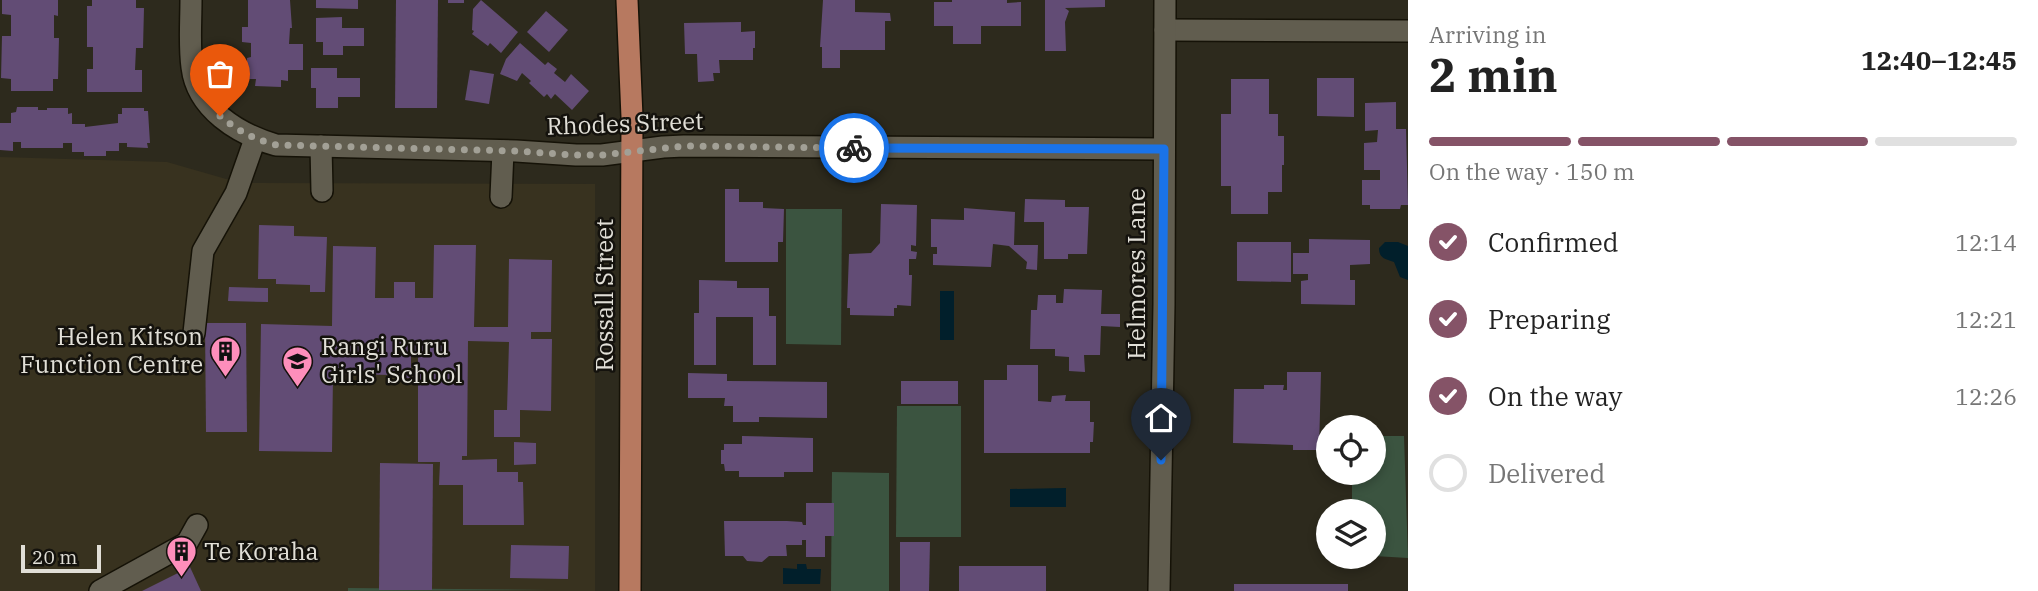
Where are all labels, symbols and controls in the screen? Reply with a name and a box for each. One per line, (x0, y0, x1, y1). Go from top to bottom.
text: Arriving in (1429, 19, 1546, 49)
text: 12:40–12:45 (1861, 43, 2017, 77)
pin (190, 44, 250, 116)
text: 2 min (1429, 45, 1558, 105)
icon: bag (201, 55, 239, 93)
street label: Rhodes Street (546, 104, 704, 142)
courier (819, 113, 889, 183)
icon: bike (835, 129, 873, 167)
text: On the way · 150 m (1429, 156, 1635, 186)
street label: Helmores Lane (1120, 188, 1152, 360)
street label: Rossall Street (588, 218, 620, 372)
icon: check (1429, 223, 1467, 261)
text: Confirmed (1488, 225, 1619, 259)
text: 12:14 (1955, 227, 2017, 257)
icon: check (1429, 300, 1467, 338)
text: Preparing (1488, 302, 1610, 336)
text: 12:21 (1955, 304, 2017, 334)
place label: Helen Kitson Function Centre (20, 320, 203, 380)
place label: Rangi Ruru Girls' School (321, 330, 463, 390)
building icon: Helen Kitson Function Centre (209, 334, 243, 378)
school or university icon: Rangi Ruru Girls' School (281, 344, 315, 388)
icon: check (1429, 377, 1467, 415)
text: On the way (1488, 379, 1622, 413)
text: 12:26 (1955, 381, 2017, 411)
pin (1131, 388, 1191, 460)
icon: home (1142, 399, 1180, 437)
map controls (1316, 415, 1386, 569)
button: locate (1316, 415, 1386, 485)
text: Delivered (1488, 456, 1605, 490)
button: layers (1316, 499, 1386, 569)
building icon: Te Koraha (164, 535, 198, 579)
place label: Te Koraha (204, 535, 319, 567)
scale bar (21, 542, 102, 574)
text: 20 m (32, 545, 77, 569)

